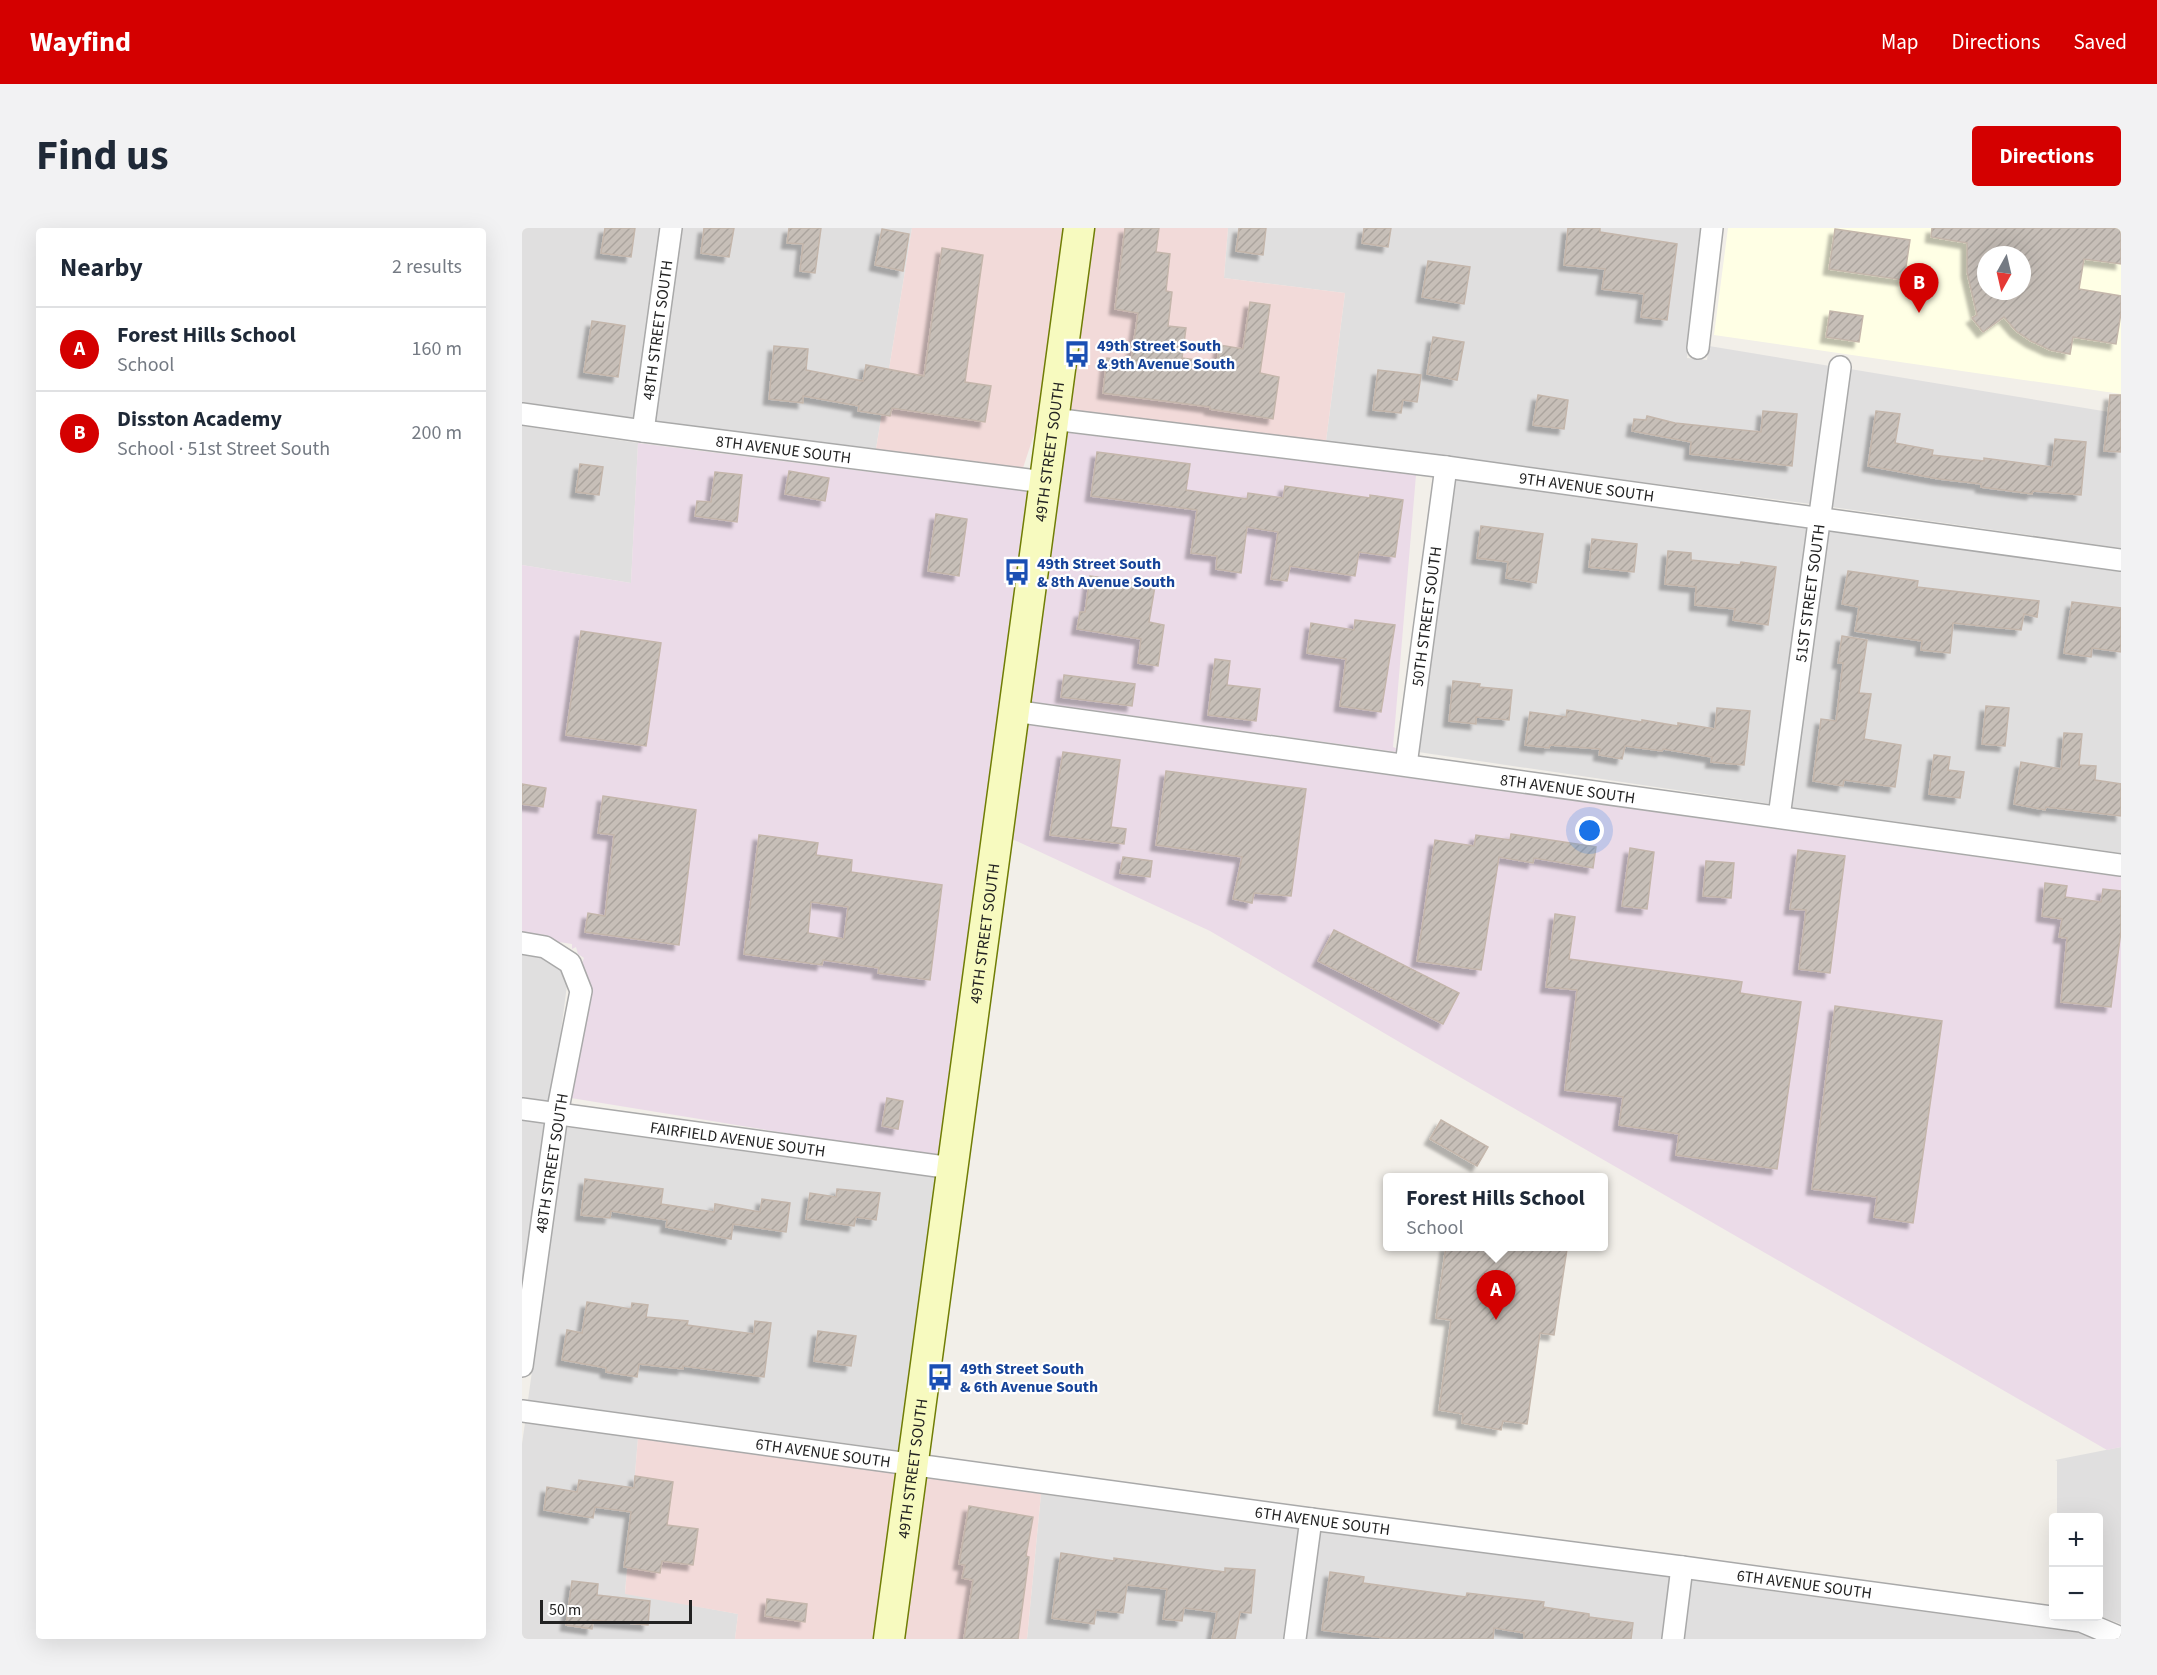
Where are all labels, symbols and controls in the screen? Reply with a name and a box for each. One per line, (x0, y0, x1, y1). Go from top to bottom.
text: Wayfind (30, 22, 131, 62)
text: Map (1881, 27, 1919, 57)
text: Directions (1952, 27, 2040, 57)
text: Saved (2073, 27, 2127, 57)
text: Find us (36, 126, 169, 186)
button: Directions (1972, 126, 2121, 186)
north arrow (1977, 246, 2031, 300)
text: Nearby (60, 249, 143, 286)
text: 2 results (392, 253, 462, 281)
street label: 48TH STREET SOUTH (637, 259, 678, 402)
pin: B (1900, 264, 1938, 313)
text: Forest Hills School (117, 319, 296, 351)
text: A (74, 335, 85, 363)
text: 160 m (412, 335, 462, 363)
place label: 49th Street South & 9th Avenue South (1097, 335, 1235, 375)
bus stop icon: 49th Street South & 9th Avenue South (1062, 339, 1092, 369)
text: School (117, 351, 174, 379)
street label: 49TH STREET SOUTH (1030, 380, 1070, 523)
text: Disston Academy (117, 403, 282, 435)
text: B (73, 419, 86, 447)
text: 200 m (412, 419, 462, 447)
street label: 8TH AVENUE SOUTH (715, 430, 852, 469)
text: School · 51st Street South (117, 435, 330, 463)
street label: 9TH AVENUE SOUTH (1518, 467, 1656, 508)
street label: 51ST STREET SOUTH (1790, 523, 1831, 664)
street label: 50TH STREET SOUTH (1407, 545, 1447, 688)
place label: 49th Street South & 8th Avenue South (1037, 553, 1175, 593)
bus stop icon: 49th Street South & 8th Avenue South (1002, 557, 1032, 587)
street label: 8TH AVENUE SOUTH (1499, 769, 1636, 809)
your location (1575, 816, 1604, 845)
street label: 49TH STREET SOUTH (965, 862, 1005, 1005)
street label: 48TH STREET SOUTH (530, 1092, 574, 1235)
street label: FAIRFIELD AVENUE SOUTH (649, 1117, 827, 1163)
popup (1383, 1173, 1608, 1251)
text: Forest Hills School (1406, 1182, 1585, 1214)
text: School (1406, 1214, 1464, 1242)
pin: A (1476, 1270, 1516, 1320)
place label: 49th Street South & 6th Avenue South (960, 1358, 1098, 1398)
bus stop icon: 49th Street South & 6th Avenue South (925, 1362, 955, 1392)
street label: 49TH STREET SOUTH (893, 1397, 933, 1540)
street label: 6TH AVENUE SOUTH (754, 1433, 892, 1473)
street label: 6TH AVENUE SOUTH (1253, 1501, 1391, 1541)
map controls (2049, 1513, 2103, 1621)
button: + (2049, 1513, 2103, 1567)
street label: 6TH AVENUE SOUTH (1735, 1565, 1873, 1605)
button: − (2049, 1567, 2103, 1621)
scale bar (540, 1597, 692, 1624)
text: 50 m (549, 1599, 581, 1621)

